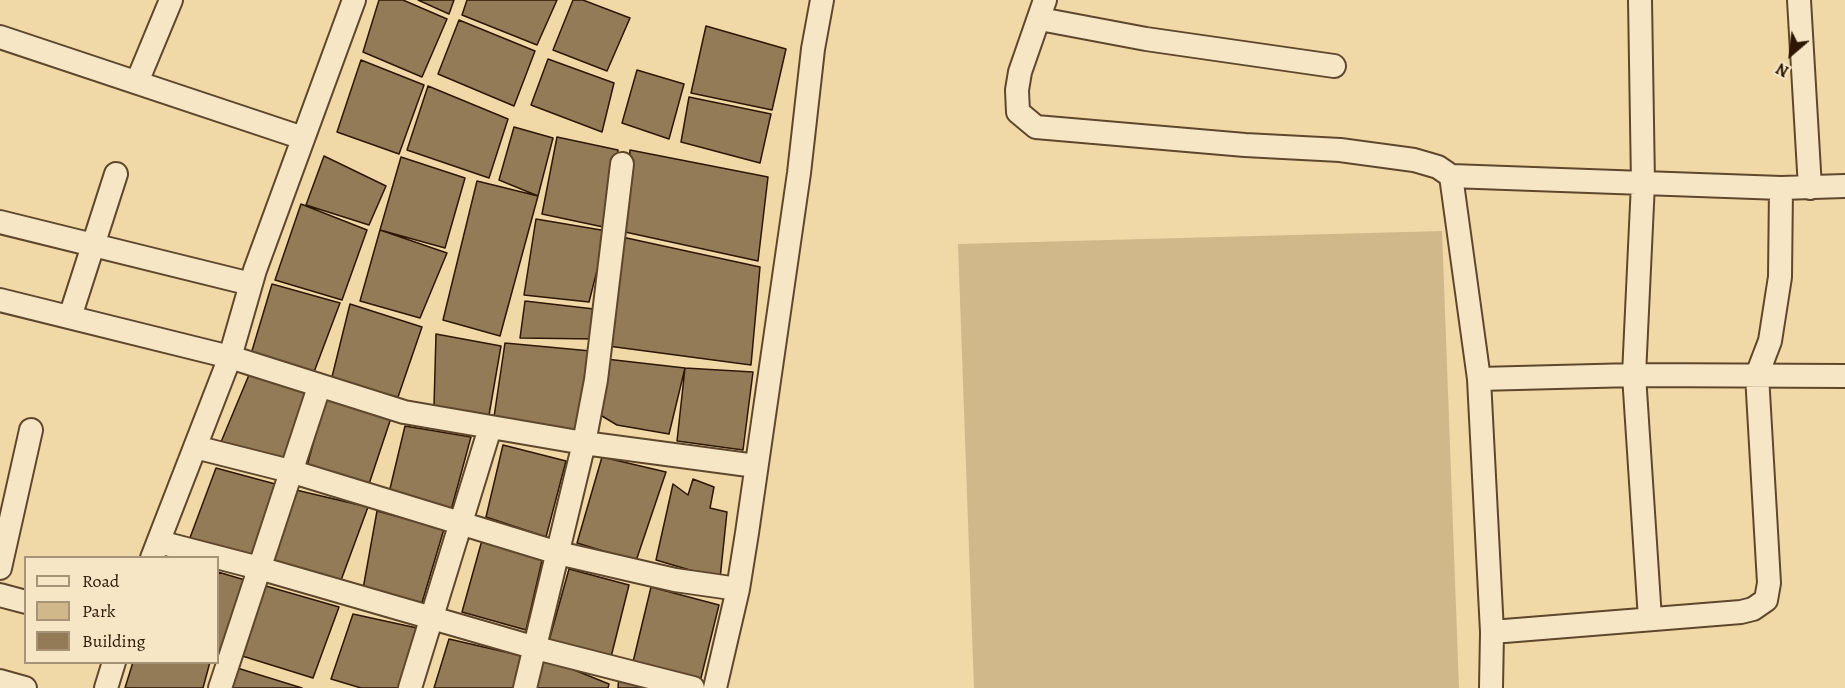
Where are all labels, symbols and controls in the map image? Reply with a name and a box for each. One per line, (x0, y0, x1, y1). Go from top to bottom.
north arrow (1761, 24, 1821, 84)
text: N (1772, 57, 1793, 82)
legend (24, 556, 219, 664)
text: Road (82, 569, 119, 593)
text: Park (82, 599, 116, 623)
text: Building (82, 629, 146, 653)

